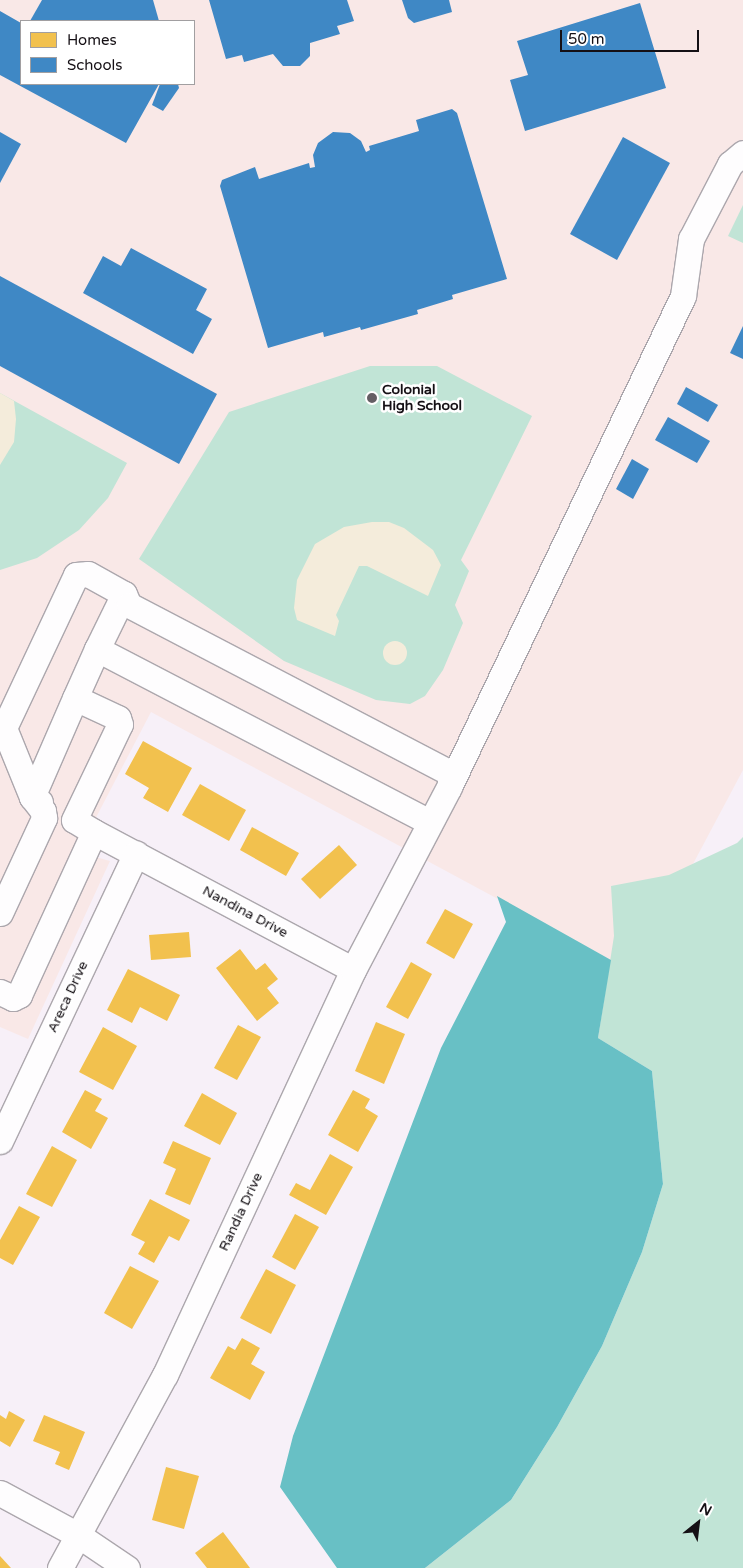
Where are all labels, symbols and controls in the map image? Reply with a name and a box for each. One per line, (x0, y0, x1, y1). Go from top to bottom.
legend (20, 20, 195, 85)
scale bar (563, 20, 702, 52)
text: 50 m (568, 30, 605, 48)
text: Homes (67, 31, 117, 49)
text: Schools (67, 56, 123, 74)
place label: Colonial High School (382, 382, 462, 414)
marker: Colonial High School (366, 392, 378, 404)
street label: Nandina Drive (199, 882, 291, 942)
street label: Areca Drive (44, 959, 92, 1035)
street label: Randia Drive (215, 1170, 267, 1254)
north arrow (673, 1498, 723, 1548)
text: N (696, 1499, 715, 1520)

